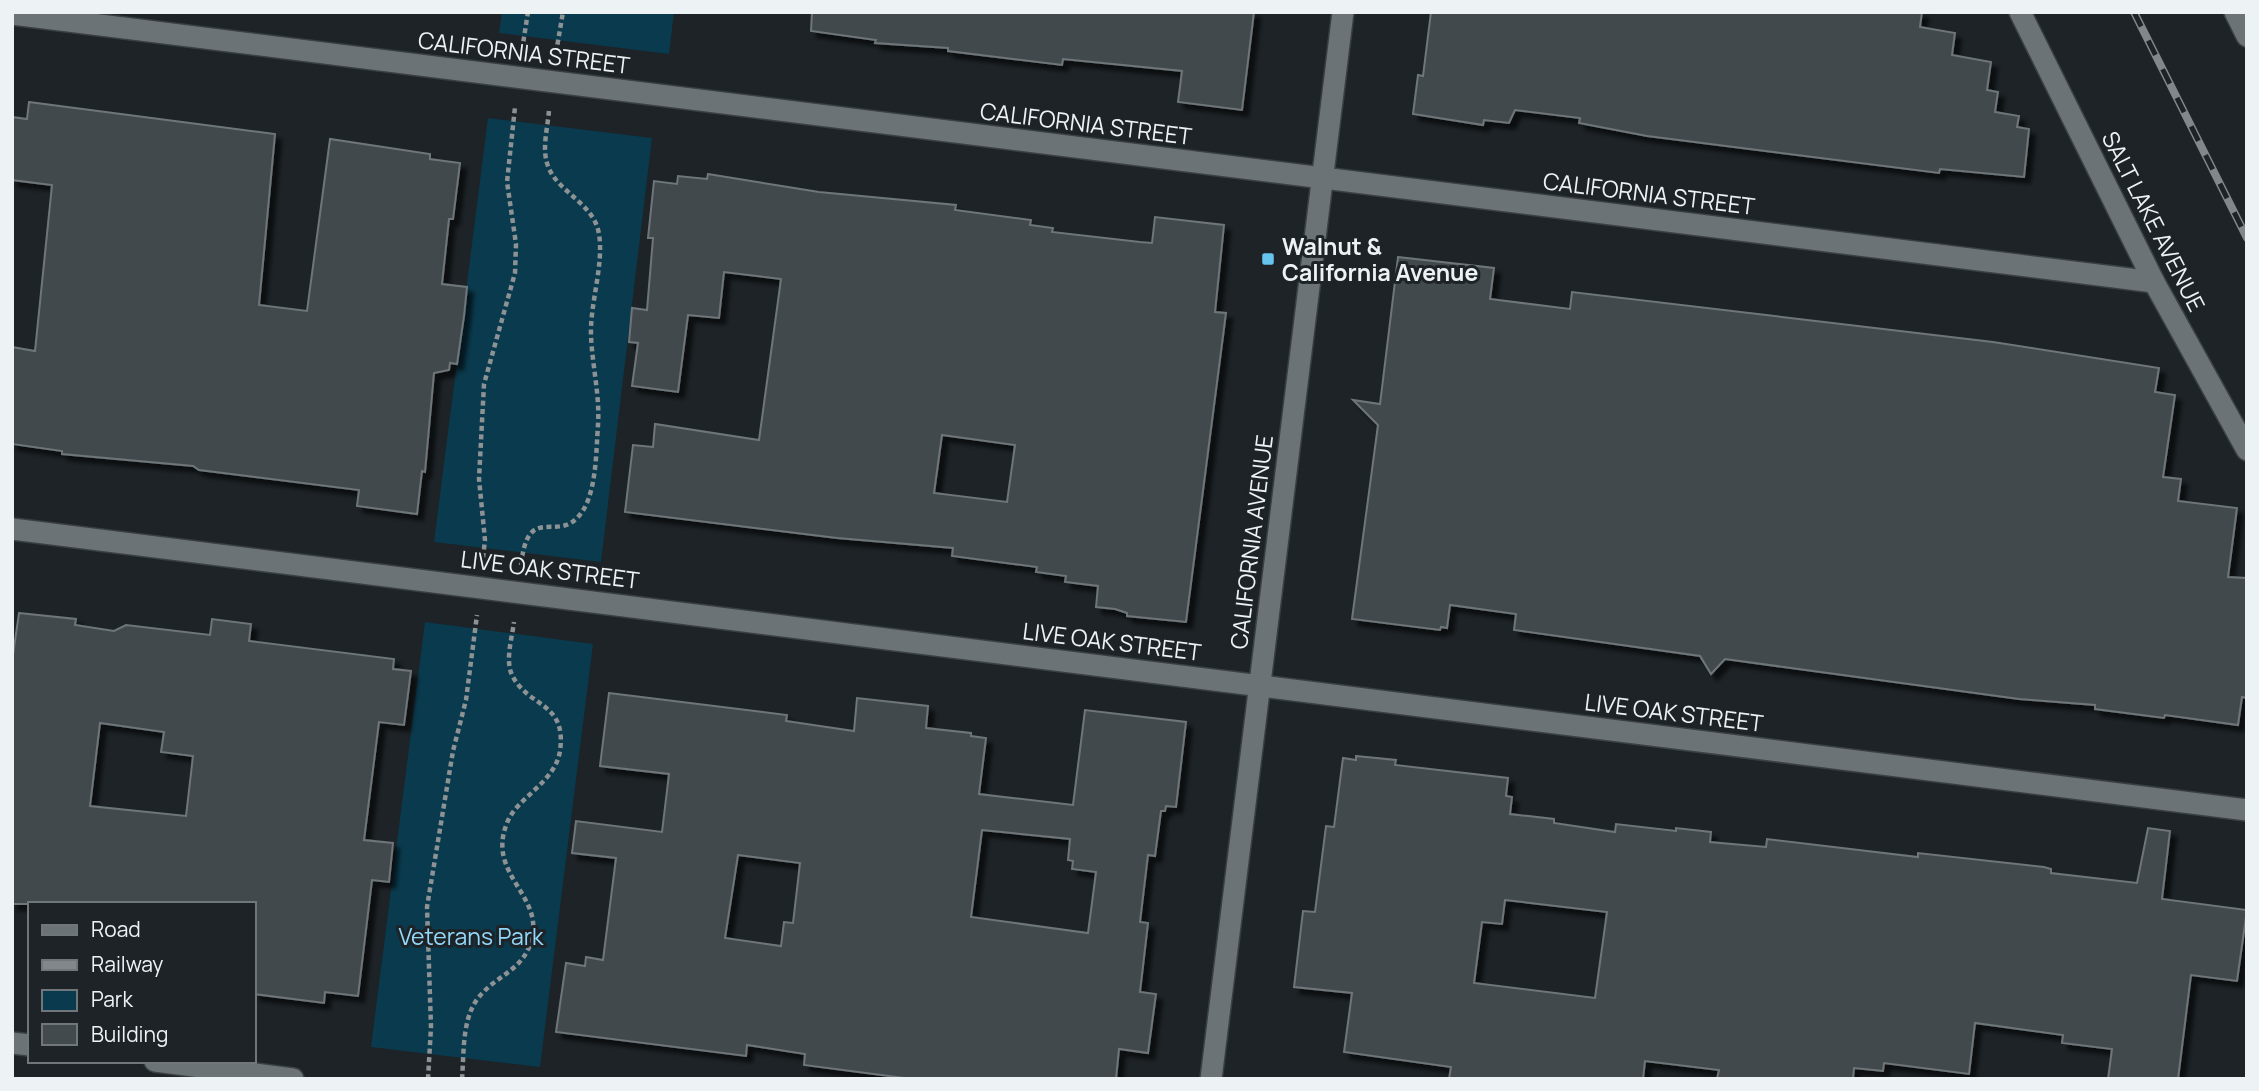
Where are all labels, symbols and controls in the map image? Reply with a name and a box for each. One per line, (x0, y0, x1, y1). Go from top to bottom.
street label: CALIFORNIA STREET (416, 23, 632, 81)
street label: CALIFORNIA STREET (978, 94, 1194, 152)
street label: SALT LAKE AVENUE (2095, 125, 2213, 317)
street label: CALIFORNIA STREET (1541, 164, 1757, 222)
place label: Walnut & California Avenue (1282, 230, 1478, 288)
marker: Walnut & California Avenue (1260, 251, 1276, 267)
street label: CALIFORNIA AVENUE (1222, 433, 1280, 651)
street label: LIVE OAK STREET (459, 542, 641, 596)
street label: LIVE OAK STREET (1021, 614, 1203, 668)
street label: LIVE OAK STREET (1583, 685, 1765, 739)
legend (28, 902, 256, 1063)
text: Road (91, 915, 141, 943)
park label: Veterans Park (399, 920, 544, 952)
text: Railway (91, 950, 163, 978)
text: Park (91, 985, 133, 1013)
text: Building (91, 1020, 168, 1048)

